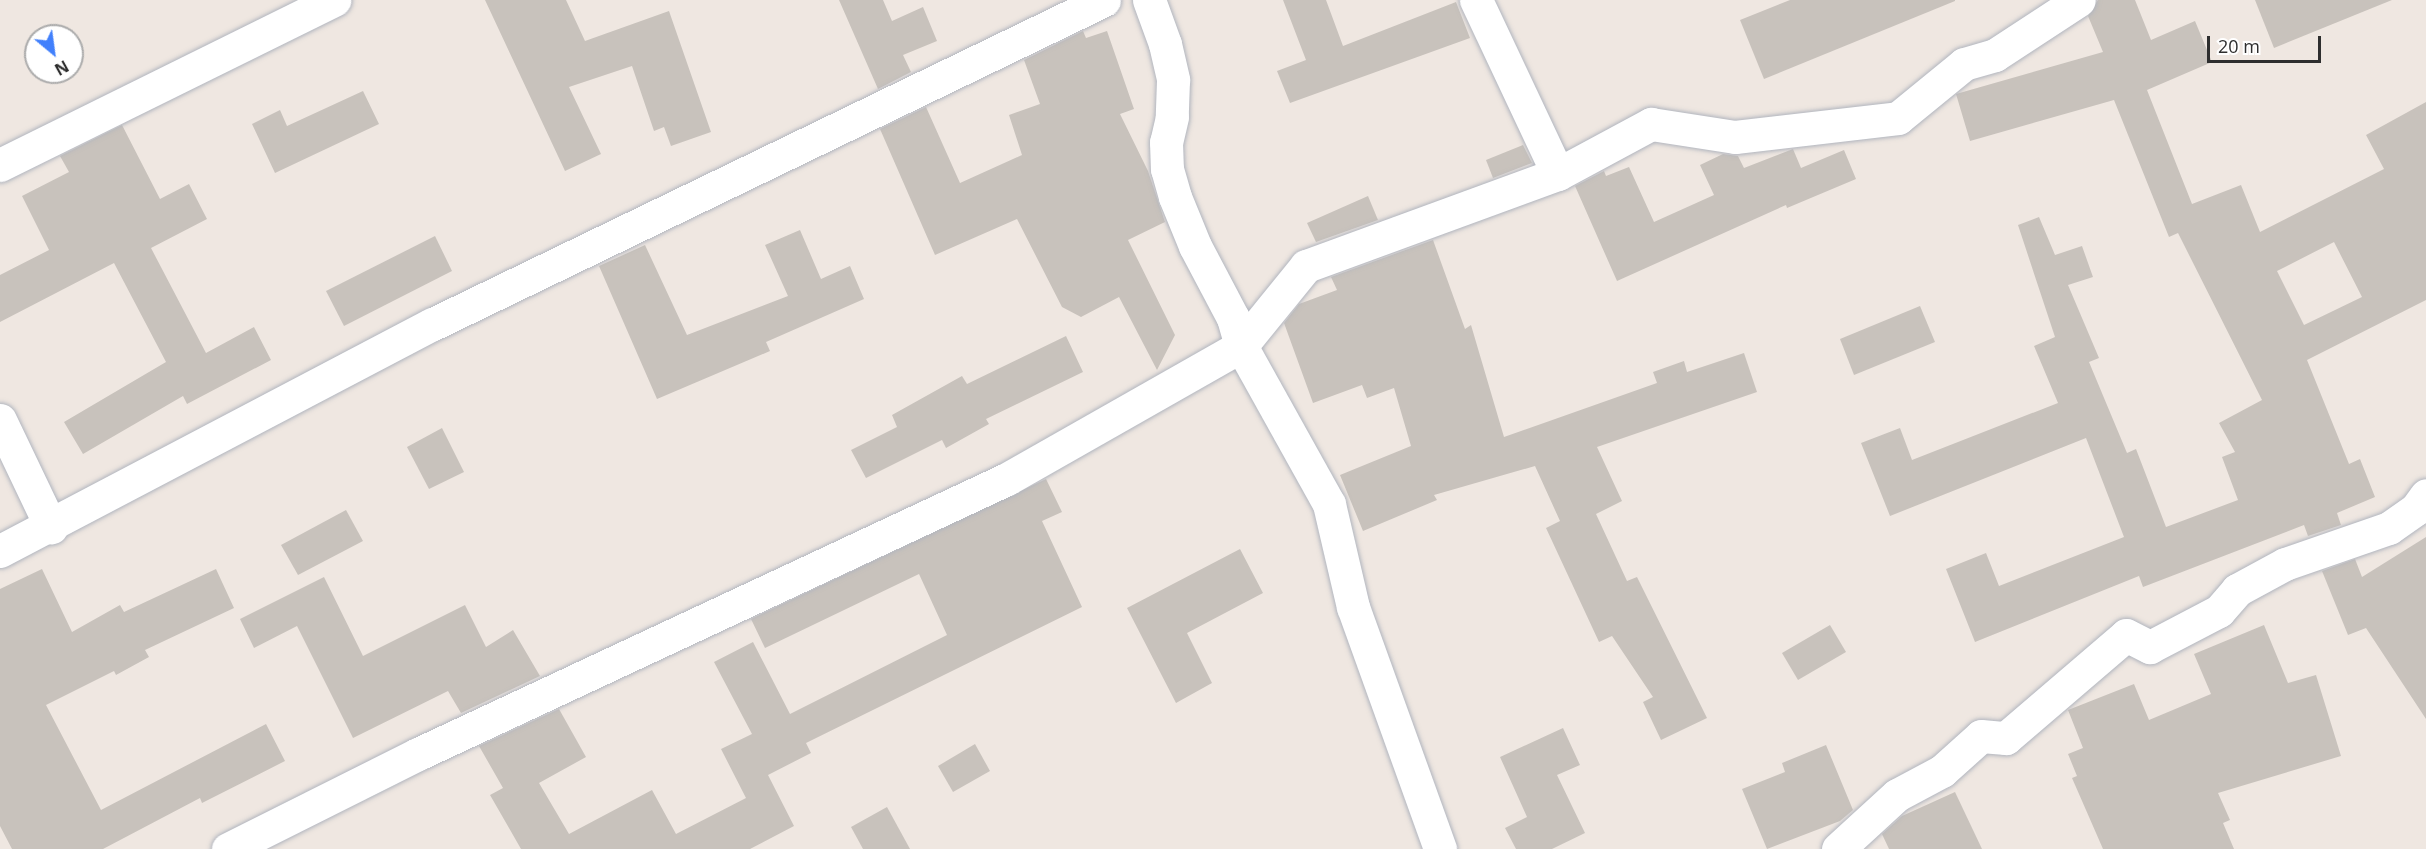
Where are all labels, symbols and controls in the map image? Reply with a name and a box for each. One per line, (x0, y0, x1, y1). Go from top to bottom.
north arrow (24, 24, 84, 84)
scale bar (2210, 24, 2324, 62)
text: 20 m (2218, 34, 2260, 58)
text: N (51, 55, 73, 81)

